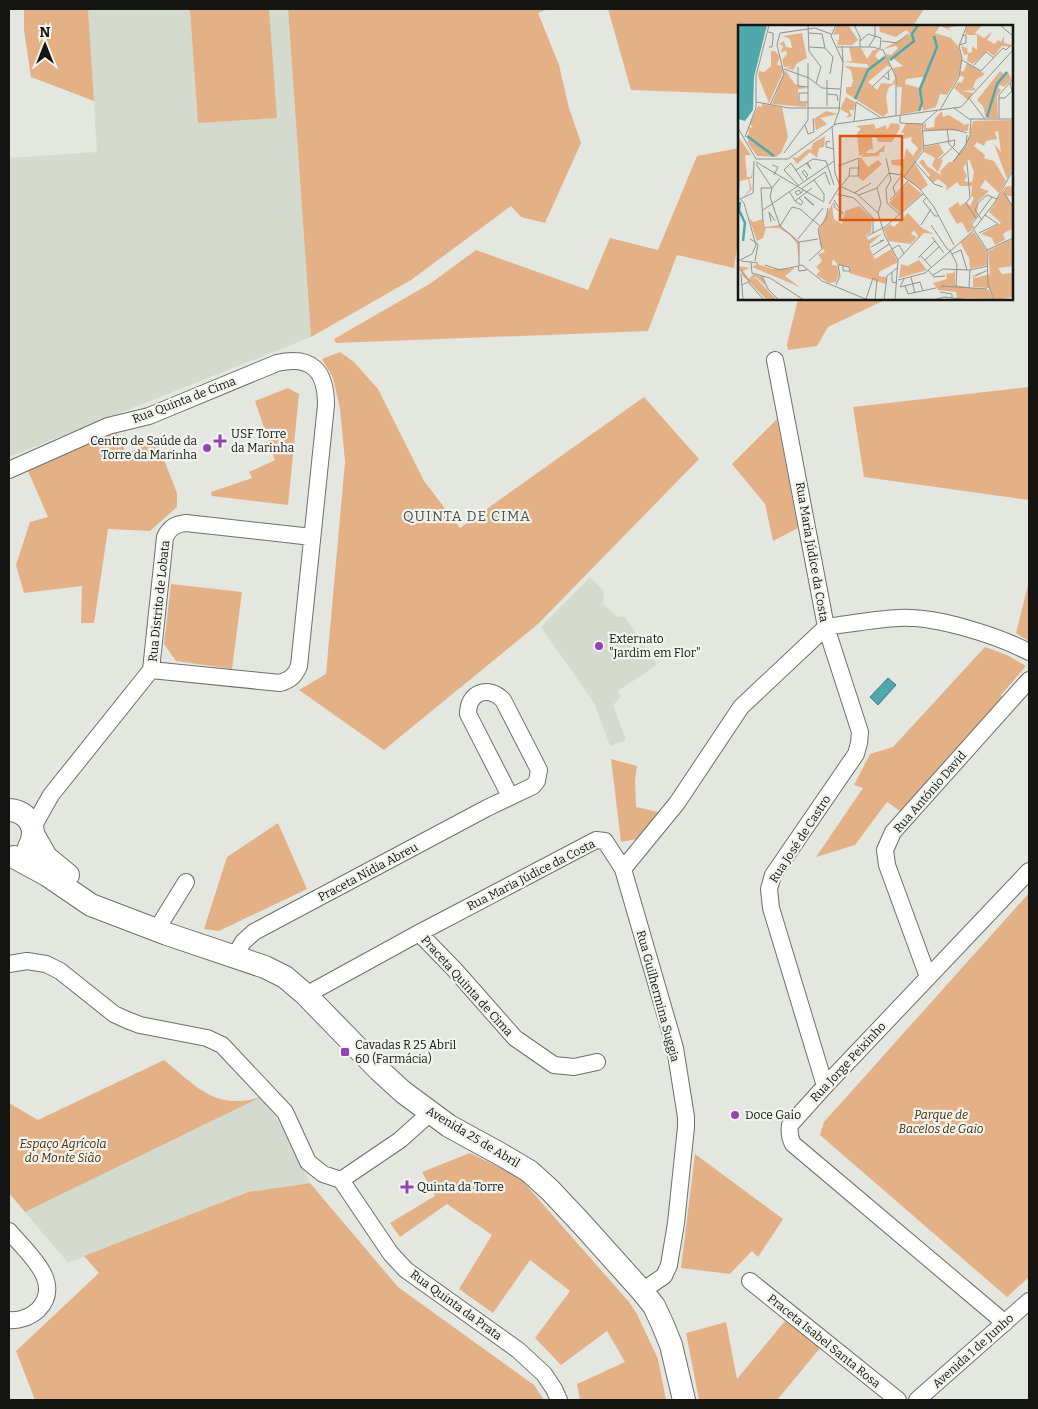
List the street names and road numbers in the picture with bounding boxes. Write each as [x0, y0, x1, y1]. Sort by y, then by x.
street label: Rua Quinta de Cima [130, 374, 238, 426]
street label: Rua Maria Júdice da Costa [793, 481, 831, 624]
street label: Rua Distrito de Lobata [146, 539, 172, 662]
street label: Rua António David [891, 749, 969, 835]
street label: Rua José de Castro [766, 792, 834, 885]
street label: Rua Maria Júdice da Costa [464, 836, 598, 914]
street label: Praceta Nídia Abreu [316, 839, 421, 904]
street label: Rua Guilhermina Suggia [634, 929, 682, 1064]
street label: Praceta Quinta de Cima [418, 933, 516, 1039]
street label: Rua Jorge Peixinho [807, 1019, 889, 1105]
street label: Avenida 25 de Abril [424, 1104, 523, 1171]
street label: Rua Quinta da Prata [407, 1267, 505, 1343]
street label: Praceta Isabel Santa Rosa [765, 1291, 884, 1391]
street label: Avenida 1 de Junho [930, 1311, 1016, 1391]

